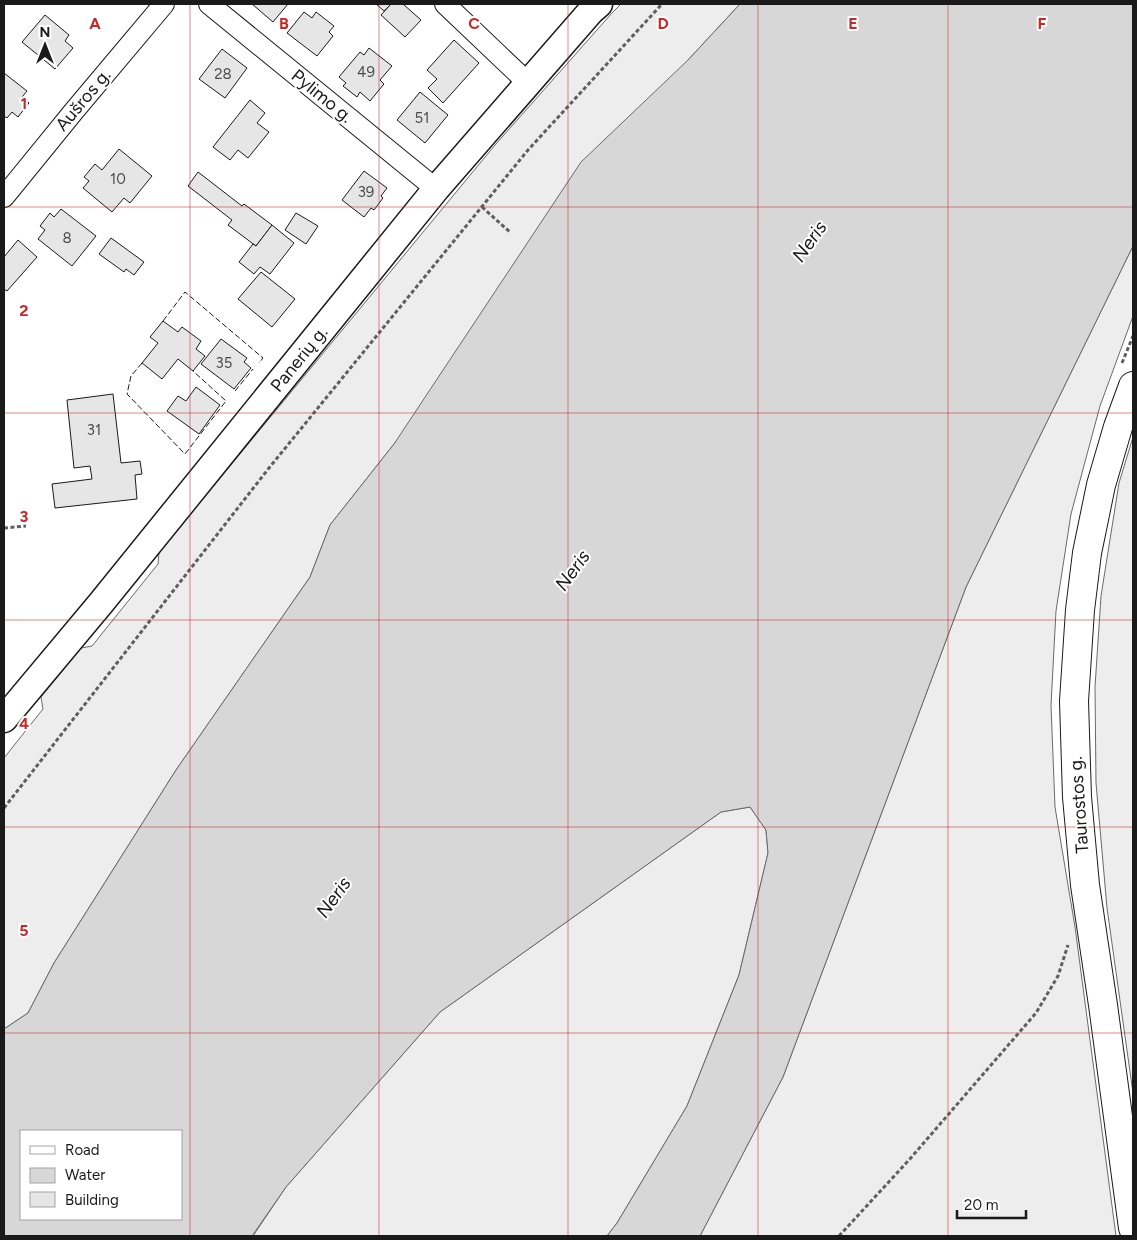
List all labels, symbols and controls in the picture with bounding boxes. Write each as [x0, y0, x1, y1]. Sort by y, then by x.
text: A [89, 14, 101, 33]
text: B [279, 14, 289, 33]
text: C [468, 14, 480, 33]
text: D [657, 14, 669, 33]
text: E [848, 14, 858, 33]
text: F [1038, 14, 1047, 33]
north arrow [20, 20, 70, 70]
text: N [40, 24, 50, 41]
house number: 49 [357, 63, 375, 81]
street label: Aušros g. [51, 64, 115, 136]
house number: 28 [214, 65, 232, 83]
street label: Pylimo g. [287, 65, 357, 127]
text: 1 [21, 94, 27, 113]
house number: 51 [415, 109, 429, 127]
house number: 10 [110, 170, 126, 188]
house number: 39 [358, 183, 374, 201]
water label: Neris [787, 216, 832, 266]
house number: 8 [62, 229, 72, 247]
text: 2 [19, 301, 29, 320]
street label: Panerių g. [266, 322, 332, 396]
house number: 35 [216, 354, 232, 372]
house number: 31 [87, 421, 101, 439]
text: 3 [20, 507, 29, 526]
water label: Neris [550, 545, 595, 595]
text: 4 [19, 714, 29, 733]
street label: Taurostos g. [1065, 756, 1093, 854]
water label: Neris [311, 872, 356, 922]
text: 5 [19, 921, 29, 940]
legend [20, 1130, 182, 1220]
text: Road [65, 1141, 100, 1159]
text: Water [65, 1166, 105, 1184]
scale bar [957, 1188, 1026, 1220]
text: Building [65, 1191, 119, 1209]
text: 20 m [964, 1196, 998, 1214]

